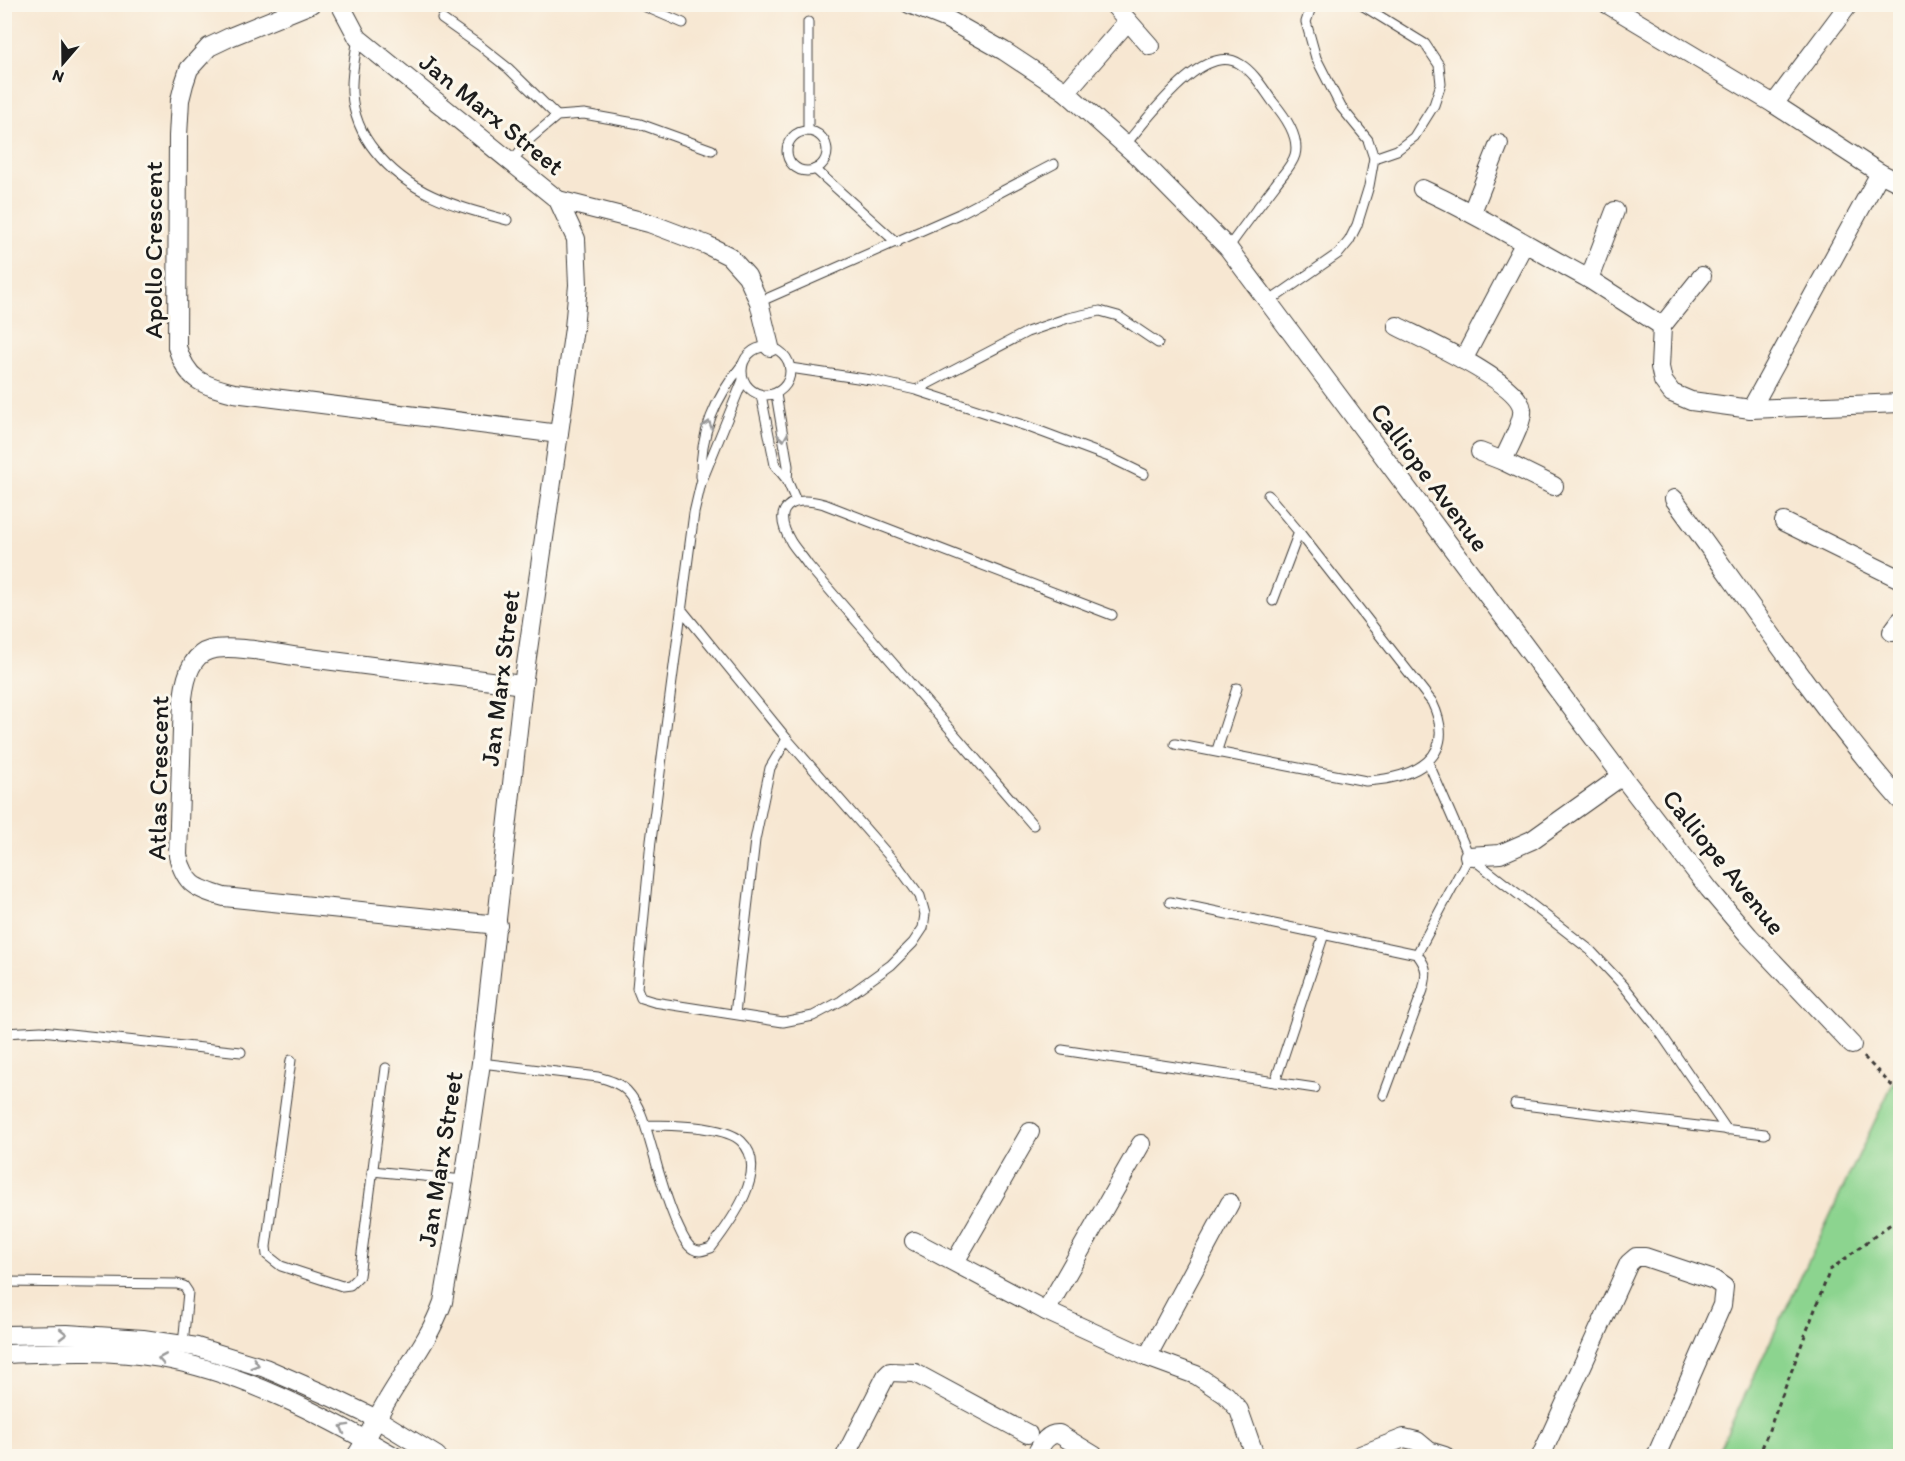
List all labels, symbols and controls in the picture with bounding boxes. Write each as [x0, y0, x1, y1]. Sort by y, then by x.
north arrow [33, 33, 93, 93]
street label: Jan Marx Street [413, 46, 571, 182]
text: N [50, 66, 66, 87]
street label: Apollo Crescent [137, 161, 169, 339]
street label: Calliope Avenue [1364, 396, 1496, 558]
one-way arrow [701, 420, 714, 431]
one-way arrow [776, 432, 789, 442]
street label: Jan Marx Street [473, 588, 527, 768]
street label: Atlas Crescent [141, 695, 175, 861]
street label: Calliope Avenue [1655, 783, 1793, 941]
street label: Jan Marx Street [410, 1069, 470, 1249]
one-way arrow [58, 1328, 67, 1340]
one-way arrow [157, 1353, 167, 1366]
one-way arrow [249, 1357, 260, 1370]
one-way arrow [339, 1424, 350, 1435]

